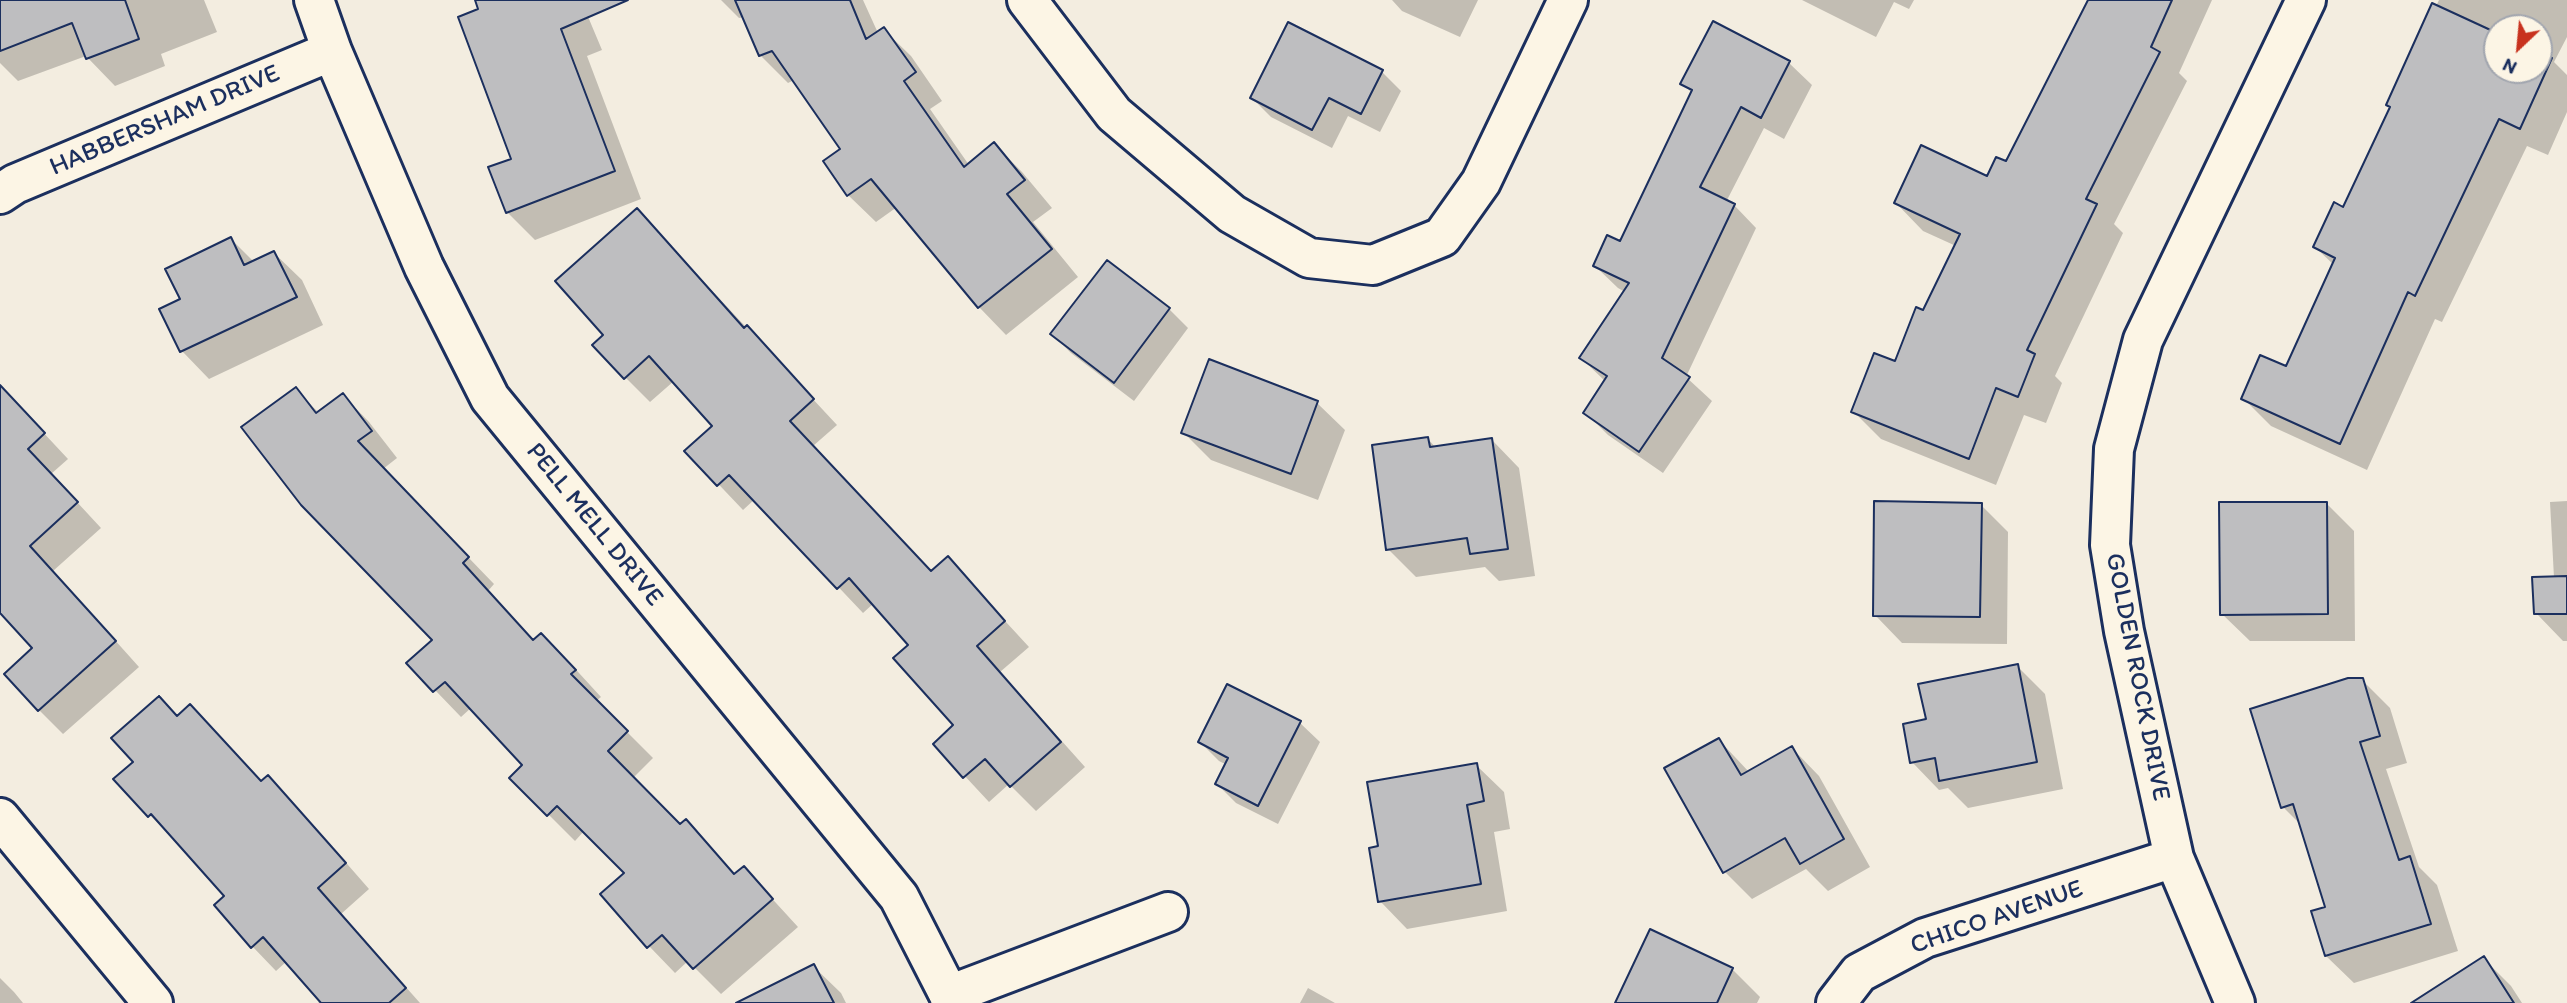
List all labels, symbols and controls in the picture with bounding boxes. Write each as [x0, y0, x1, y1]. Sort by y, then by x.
north arrow [2483, 14, 2553, 84]
text: N [2499, 53, 2520, 80]
street label: HABBERSHAM DRIVE [45, 58, 285, 184]
street label: PELL MELL DRIVE [519, 437, 669, 613]
street label: GOLDEN ROCK DRIVE [2098, 550, 2176, 804]
street label: CHICO AVENUE [1907, 874, 2087, 962]

